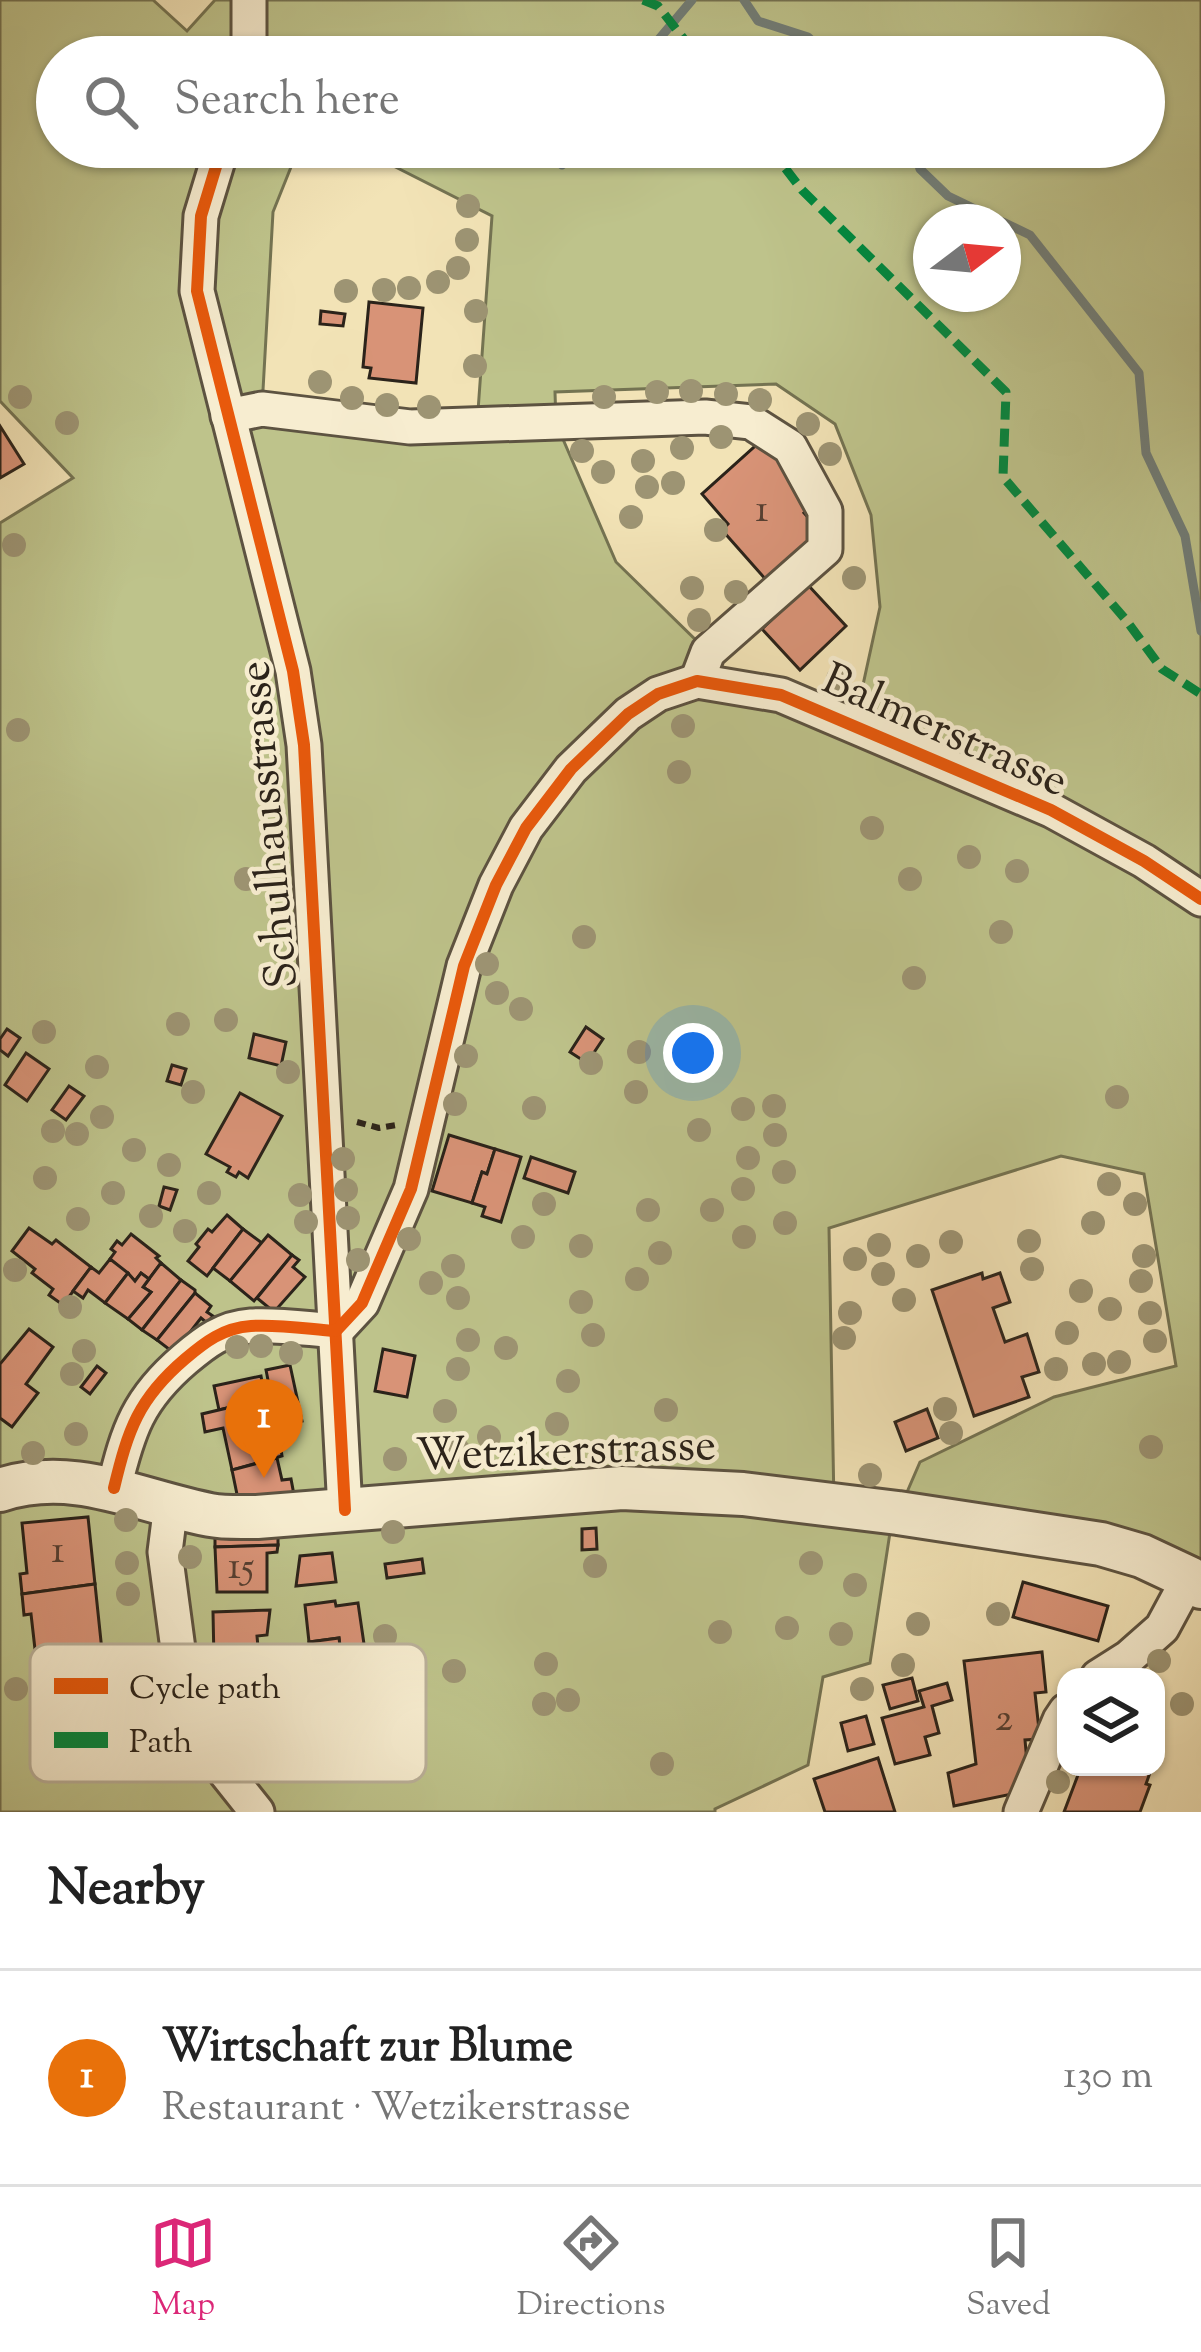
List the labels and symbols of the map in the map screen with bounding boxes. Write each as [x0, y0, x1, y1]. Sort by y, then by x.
north arrow [913, 204, 1021, 312]
house number: 1 [755, 484, 769, 540]
street label: Balmerstrasse [810, 650, 1077, 816]
street label: Schulhausstrasse [225, 658, 318, 991]
your location [663, 1023, 723, 1083]
pin: 1 [225, 1379, 303, 1478]
street label: Wetzikerstrasse [415, 1416, 717, 1491]
house number: 1 [51, 1525, 65, 1581]
house number: 15 [228, 1541, 254, 1597]
legend [30, 1644, 426, 1782]
text: Cycle path [129, 1666, 281, 1714]
house number: 2 [995, 1693, 1013, 1749]
text: Path [129, 1720, 193, 1768]

